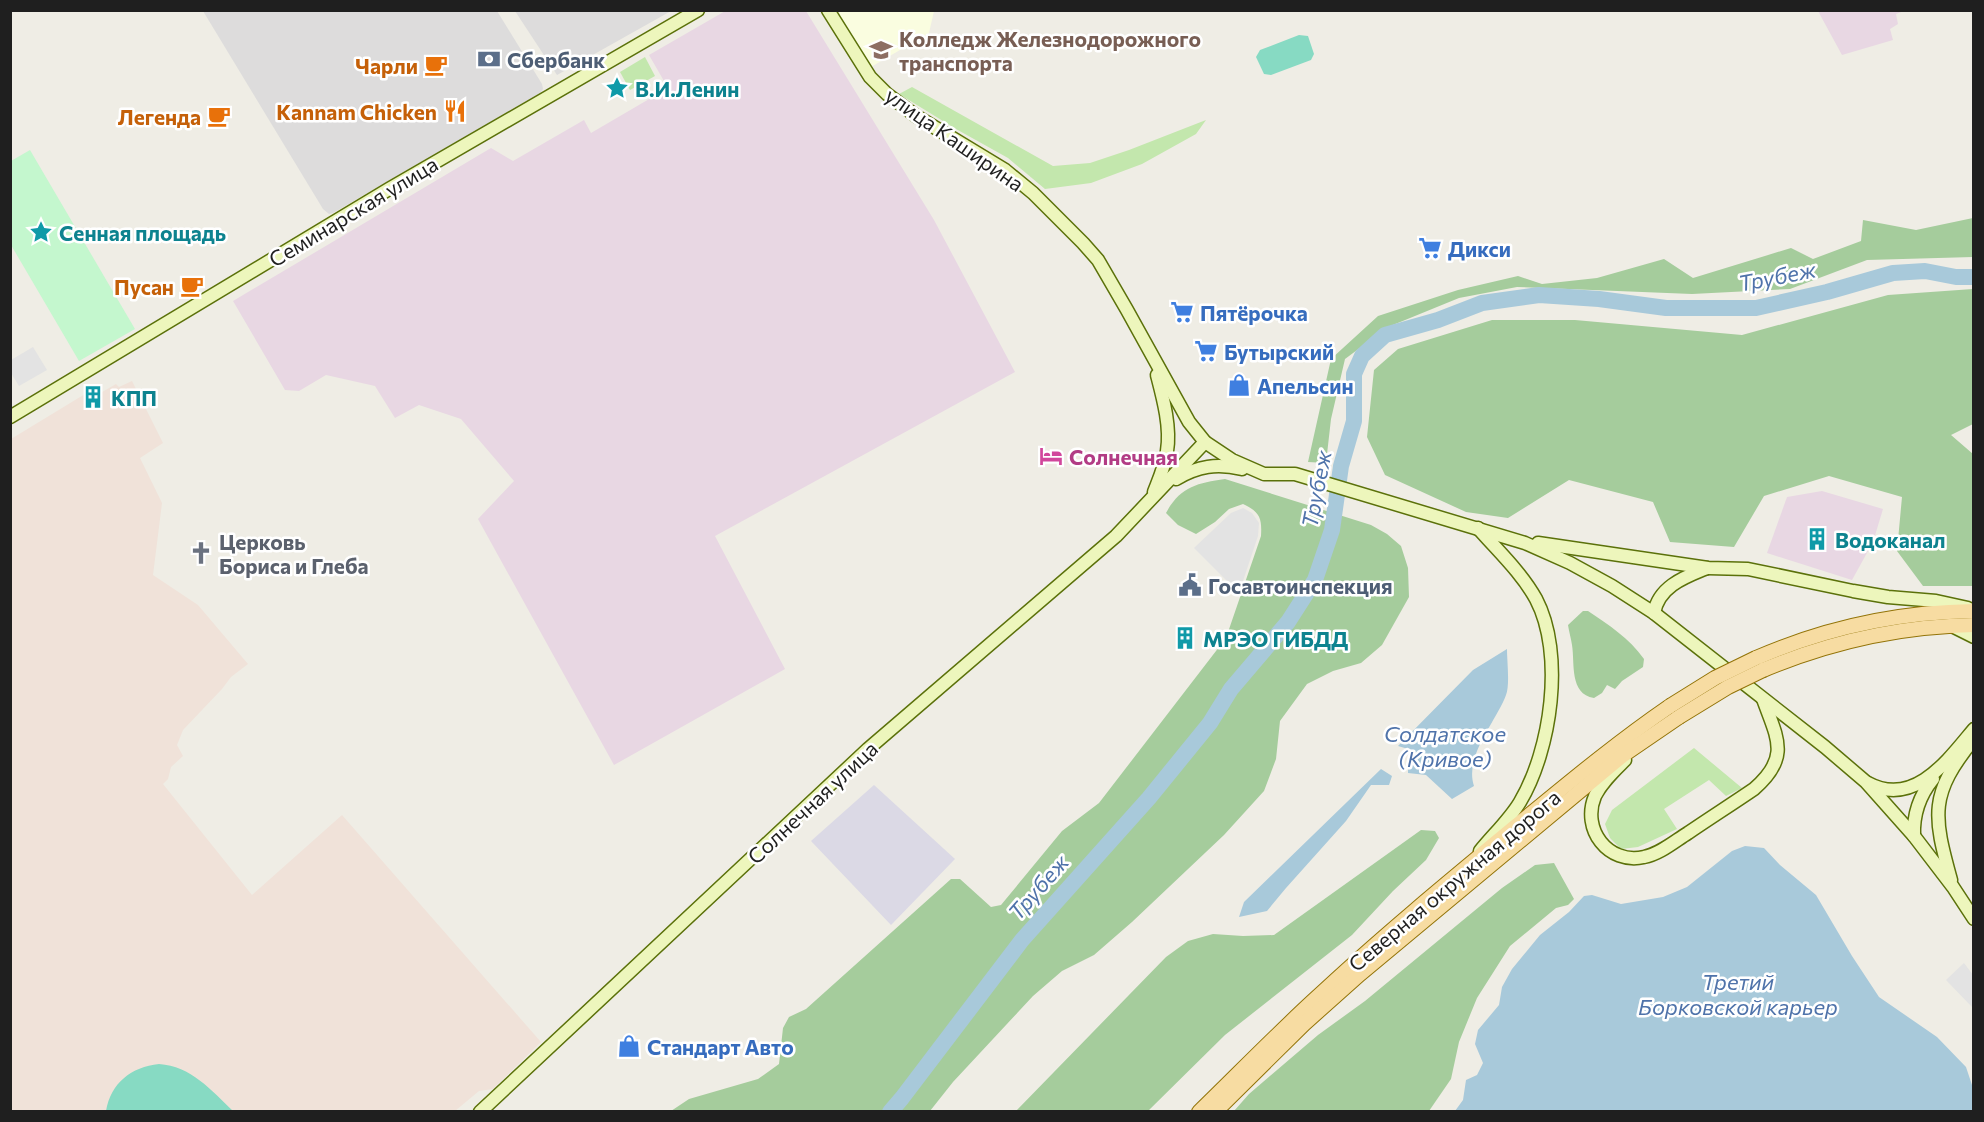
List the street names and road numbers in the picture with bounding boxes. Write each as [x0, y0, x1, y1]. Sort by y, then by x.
street label: улица Каширина [881, 82, 1029, 196]
street label: Семинарская улица [264, 151, 442, 271]
street label: Солнечная улица [742, 735, 882, 869]
street label: Северная окружная дорога [1343, 784, 1565, 976]

